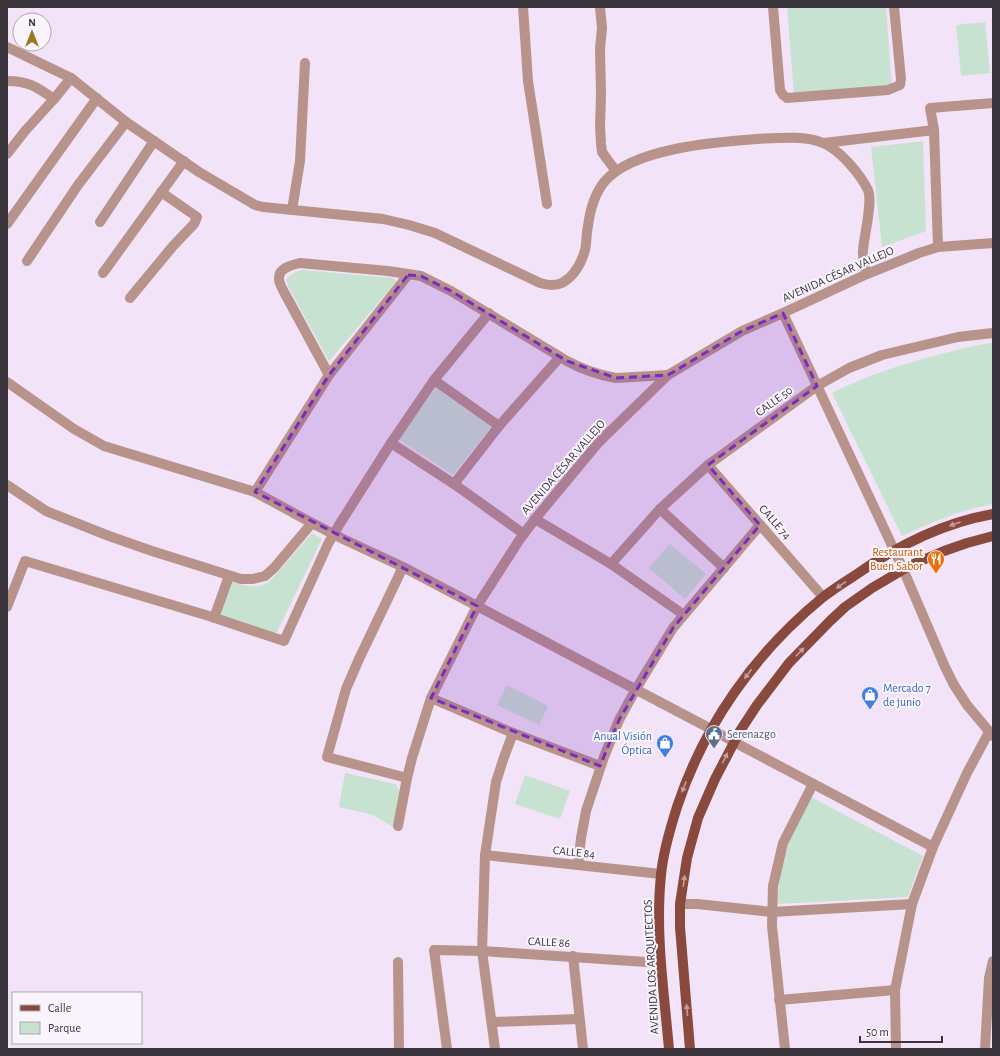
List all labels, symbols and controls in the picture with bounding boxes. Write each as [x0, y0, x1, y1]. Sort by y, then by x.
north arrow [12, 12, 52, 52]
text: N [28, 17, 36, 28]
street label: AVENIDA CÉSAR VALLEJO [780, 243, 896, 304]
street label: CALLE 50 [753, 384, 795, 418]
street label: AVENIDA CÉSAR VALLEJO [518, 417, 607, 517]
street label: CALLE 74 [757, 502, 793, 542]
one-way arrow [949, 522, 961, 528]
place label: Restaurant Buen Sabor [870, 546, 923, 572]
restaurant icon: Restaurant Buen Sabor [926, 549, 946, 574]
one-way arrow [836, 581, 846, 589]
one-way arrow [795, 647, 804, 657]
one-way arrow [743, 669, 752, 680]
place label: Mercado 7 de junio [883, 682, 931, 709]
shop icon: Mercado 7 de junio [860, 685, 880, 710]
public building icon: Serenazgo [704, 724, 724, 749]
place label: Serenazgo [727, 728, 776, 740]
place label: Anual Visión Óptica [593, 730, 652, 756]
shop icon: Anual Visión Óptica [655, 733, 675, 758]
one-way arrow [722, 753, 729, 764]
one-way arrow [681, 782, 687, 794]
street label: CALLE 84 [552, 844, 596, 860]
one-way arrow [681, 875, 687, 887]
street label: AVENIDA LOS ARQUITECTOS [641, 899, 662, 1035]
street label: CALLE 86 [528, 935, 571, 949]
legend [12, 992, 142, 1044]
text: Calle [48, 1002, 71, 1014]
one-way arrow [684, 1004, 691, 1016]
scale bar [860, 1018, 942, 1044]
text: Parque [48, 1022, 81, 1034]
text: 50 m [866, 1026, 889, 1038]

